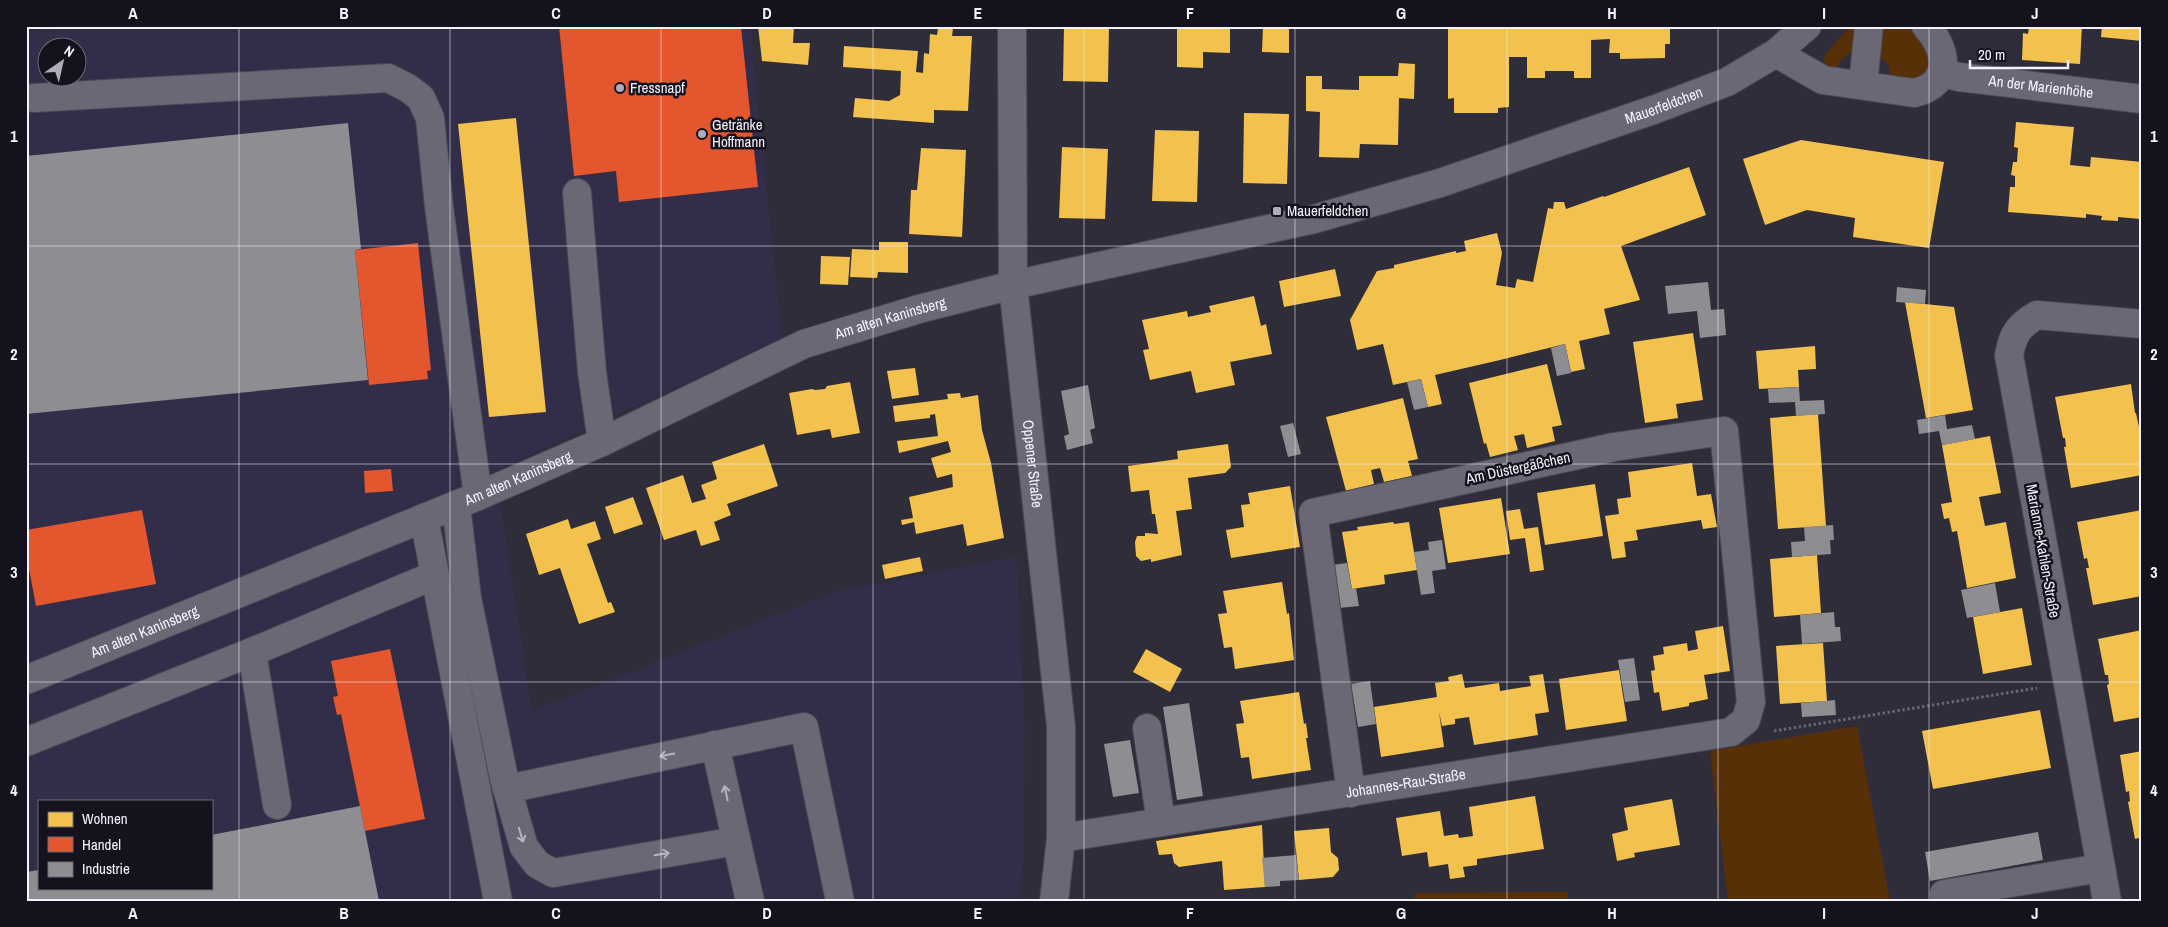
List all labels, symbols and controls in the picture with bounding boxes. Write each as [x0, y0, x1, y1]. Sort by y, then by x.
text: A [128, 2, 138, 24]
text: B [339, 2, 349, 24]
text: C [551, 2, 561, 24]
text: D [762, 2, 772, 24]
text: E [974, 2, 983, 24]
text: F [1186, 2, 1194, 24]
text: G [1396, 2, 1406, 24]
text: H [1607, 2, 1617, 24]
text: I [1822, 2, 1826, 24]
text: J [2031, 2, 2039, 24]
north arrow [38, 38, 88, 88]
scale bar [1970, 38, 2068, 70]
text: N [61, 41, 78, 61]
text: 20 m [1978, 44, 2005, 65]
street label: An der Marienhöhe [1986, 70, 2095, 103]
place label: Fressnapf [630, 77, 685, 98]
street label: Mauerfeldchen [1622, 81, 1706, 129]
marker: Fressnapf [614, 82, 626, 94]
place label: Getränke Hoffmann [712, 114, 765, 152]
text: 1 [10, 125, 18, 147]
text: 1 [2150, 125, 2158, 147]
marker: Getränke Hoffmann [696, 128, 708, 140]
place label: Mauerfeldchen [1287, 200, 1368, 221]
marker: Mauerfeldchen [1271, 205, 1283, 217]
street label: Am alten Kaninsberg [831, 292, 948, 344]
text: 2 [10, 343, 18, 365]
text: 2 [2150, 343, 2158, 365]
street label: Oppener Straße [1018, 419, 1048, 509]
street label: Am alten Kaninsberg [460, 445, 575, 511]
street label: Am Düstergäßchen [1463, 446, 1572, 489]
street label: Marianne-Kahlen-Straße [2021, 482, 2066, 620]
text: 3 [10, 561, 18, 583]
text: 3 [2150, 561, 2158, 583]
street label: Am alten Kaninsberg [86, 600, 202, 663]
one-way arrow [660, 751, 676, 760]
street label: Johannes-Rau-Straße [1344, 763, 1467, 803]
text: 4 [10, 779, 18, 801]
text: 4 [2150, 779, 2158, 801]
one-way arrow [720, 786, 730, 802]
legend [38, 800, 212, 890]
text: Wohnen [82, 808, 128, 829]
one-way arrow [516, 827, 526, 843]
text: Handel [82, 834, 121, 855]
one-way arrow [654, 848, 670, 858]
text: Industrie [82, 858, 130, 879]
text: A [128, 902, 138, 924]
text: B [339, 902, 349, 924]
text: C [551, 902, 561, 924]
text: D [762, 902, 772, 924]
text: E [974, 902, 983, 924]
text: F [1186, 902, 1194, 924]
text: G [1396, 902, 1406, 924]
text: H [1607, 902, 1617, 924]
text: I [1822, 902, 1826, 924]
text: J [2031, 902, 2039, 924]

